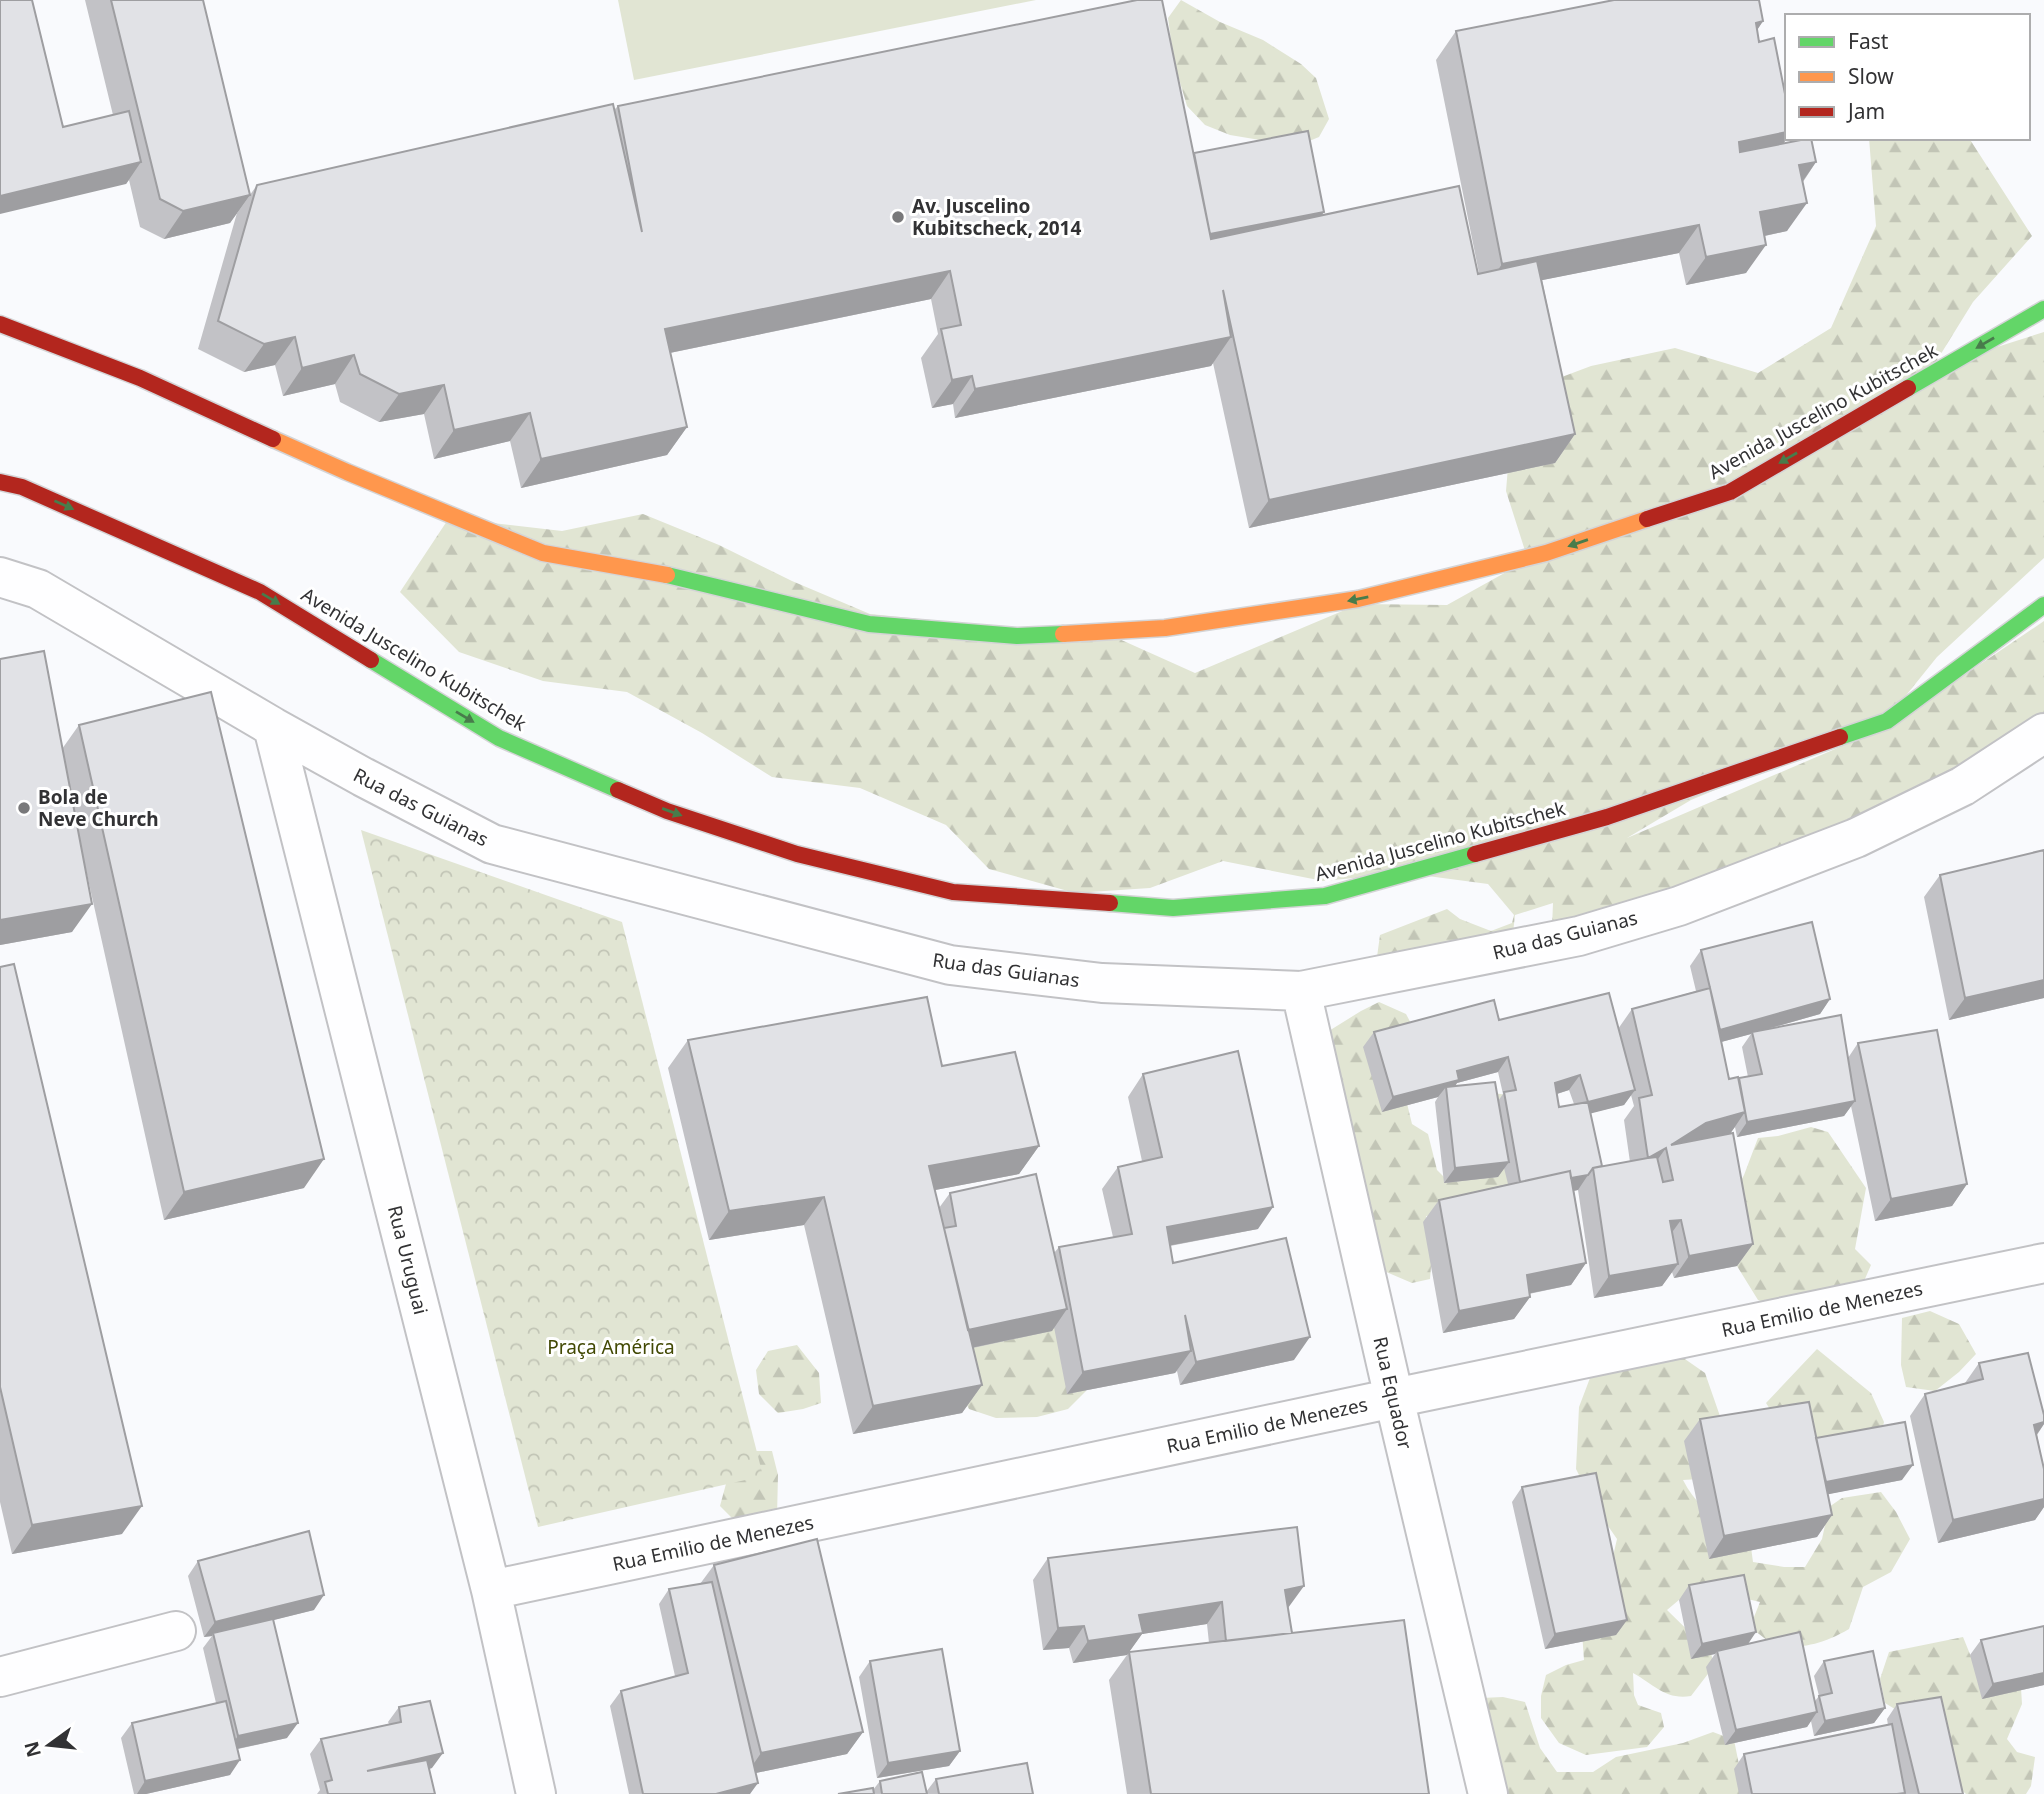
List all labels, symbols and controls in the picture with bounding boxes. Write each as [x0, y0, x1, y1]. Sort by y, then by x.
legend [1785, 14, 2030, 140]
text: Fast [1848, 27, 1889, 55]
text: Slow [1848, 62, 1894, 90]
text: Jam [1846, 97, 1885, 125]
place label: Av. Juscelino Kubitscheck, 2014 [912, 193, 1081, 241]
marker: Av. Juscelino Kubitscheck, 2014 [890, 209, 906, 225]
street label: Avenida Juscelino Kubitschek [1704, 337, 1942, 485]
one-way arrow [1976, 337, 1995, 350]
one-way arrow [1779, 452, 1798, 464]
one-way arrow [54, 499, 74, 511]
one-way arrow [1568, 538, 1589, 548]
street label: Avenida Juscelino Kubitschek [297, 581, 531, 737]
one-way arrow [262, 592, 281, 605]
one-way arrow [1347, 593, 1369, 604]
one-way arrow [456, 711, 475, 724]
street label: Rua das Guianas [349, 762, 493, 852]
place label: Bola de Neve Church [38, 784, 159, 832]
street label: Avenida Juscelino Kubitschek [1312, 795, 1568, 887]
marker: Bola de Neve Church [16, 800, 32, 816]
one-way arrow [661, 807, 682, 818]
street label: Rua das Guianas [1490, 904, 1640, 966]
street label: Rua das Guianas [931, 947, 1081, 993]
street label: Rua Uruguai [382, 1203, 434, 1317]
street label: Rua Emilio de Menezes [1719, 1275, 1925, 1343]
park label: Praça América [547, 1334, 675, 1360]
street label: Rua Equador [1367, 1334, 1419, 1452]
street label: Rua Emilio de Menezes [1164, 1391, 1370, 1459]
street label: Rua Emilio de Menezes [610, 1509, 816, 1577]
north arrow [14, 1710, 84, 1780]
text: N [18, 1739, 47, 1760]

